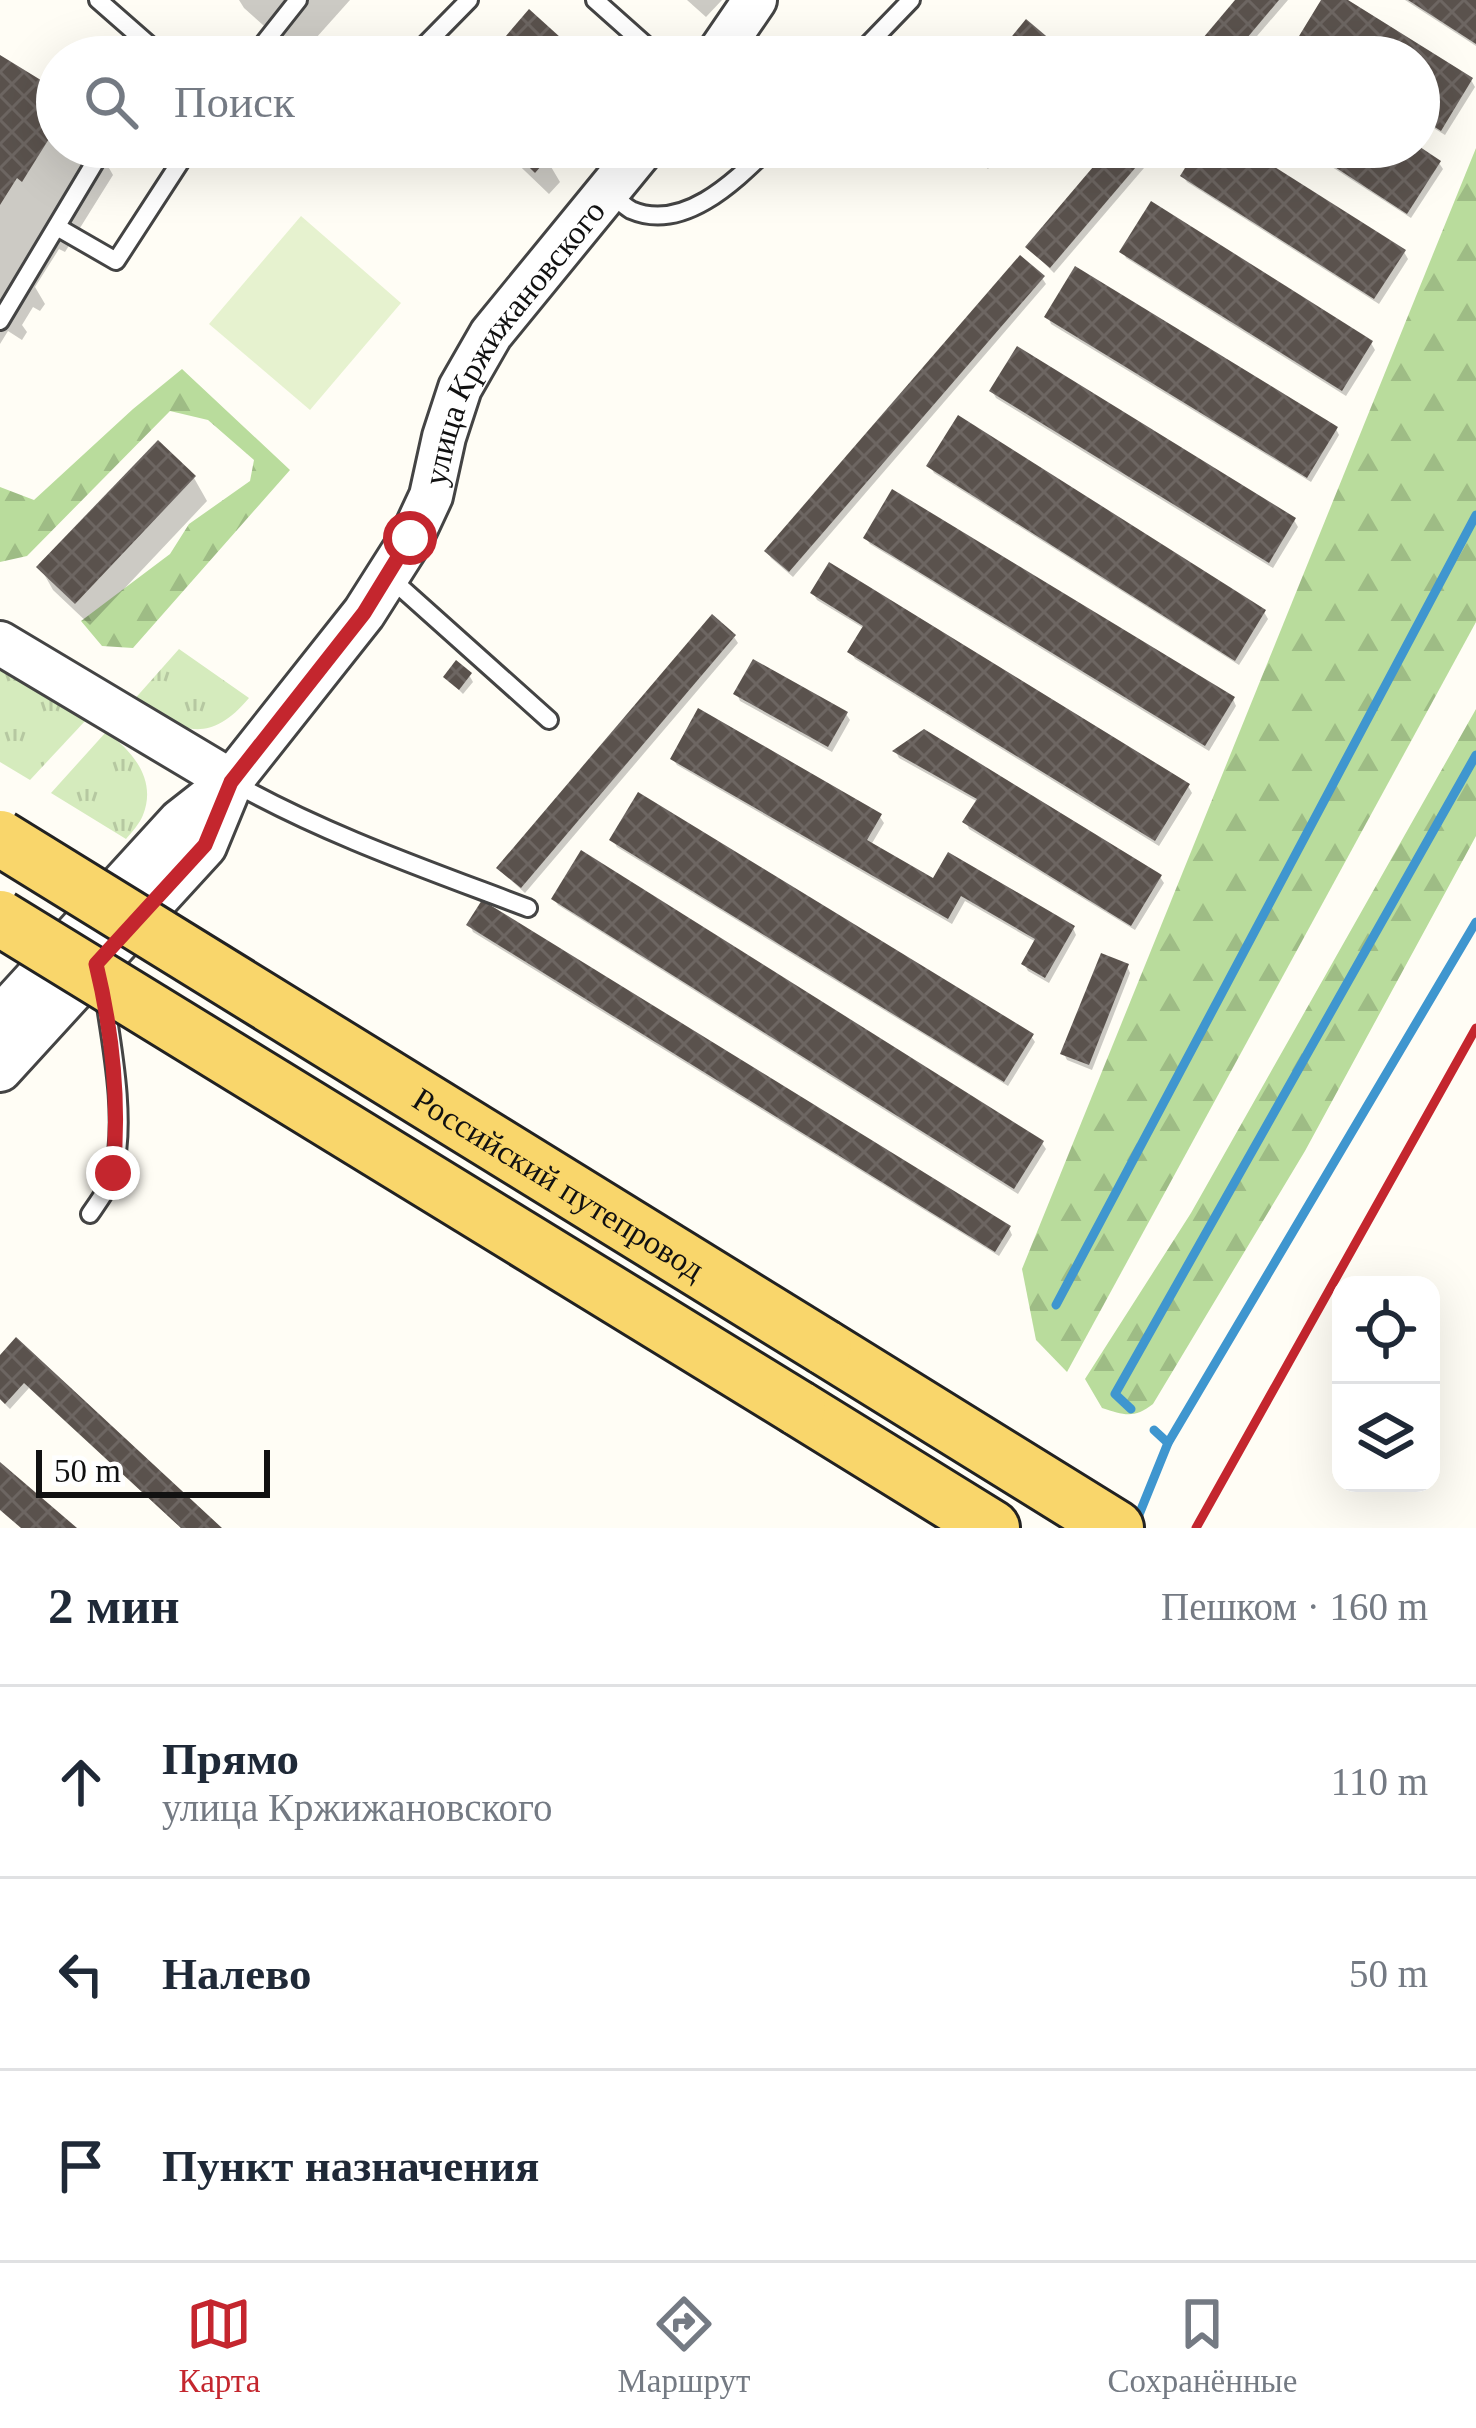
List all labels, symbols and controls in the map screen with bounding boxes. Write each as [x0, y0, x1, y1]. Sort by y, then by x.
search box [36, 36, 1440, 168]
icon: search [78, 69, 144, 135]
text: Поиск [174, 77, 295, 127]
street label: улица Кржижановского [417, 193, 612, 489]
route start [383, 511, 437, 565]
street label: Российский путепровод [406, 1081, 711, 1288]
route end [86, 1146, 140, 1200]
map controls [1332, 1276, 1440, 1492]
button: locate [1332, 1276, 1440, 1384]
button: layers [1332, 1384, 1440, 1492]
scale bar [36, 1444, 270, 1497]
text: 50 m [54, 1453, 121, 1489]
text: 2 мин [48, 1578, 180, 1634]
text: Пешком · 160 m [1161, 1585, 1428, 1628]
text: Прямо [162, 1734, 299, 1784]
icon: ahead [48, 1749, 114, 1815]
text: 110 m [1331, 1760, 1428, 1803]
text: улица Кржижановского [162, 1786, 553, 1829]
icon: left [48, 1941, 114, 2007]
text: Налево [162, 1949, 312, 1999]
text: 50 m [1349, 1952, 1428, 1995]
icon: arrive [48, 2133, 114, 2199]
text: Пункт назначения [162, 2141, 539, 2191]
tab: Карта [179, 2291, 260, 2400]
tab: Маршрут [618, 2291, 750, 2400]
tab: Сохранённые [1108, 2291, 1297, 2400]

